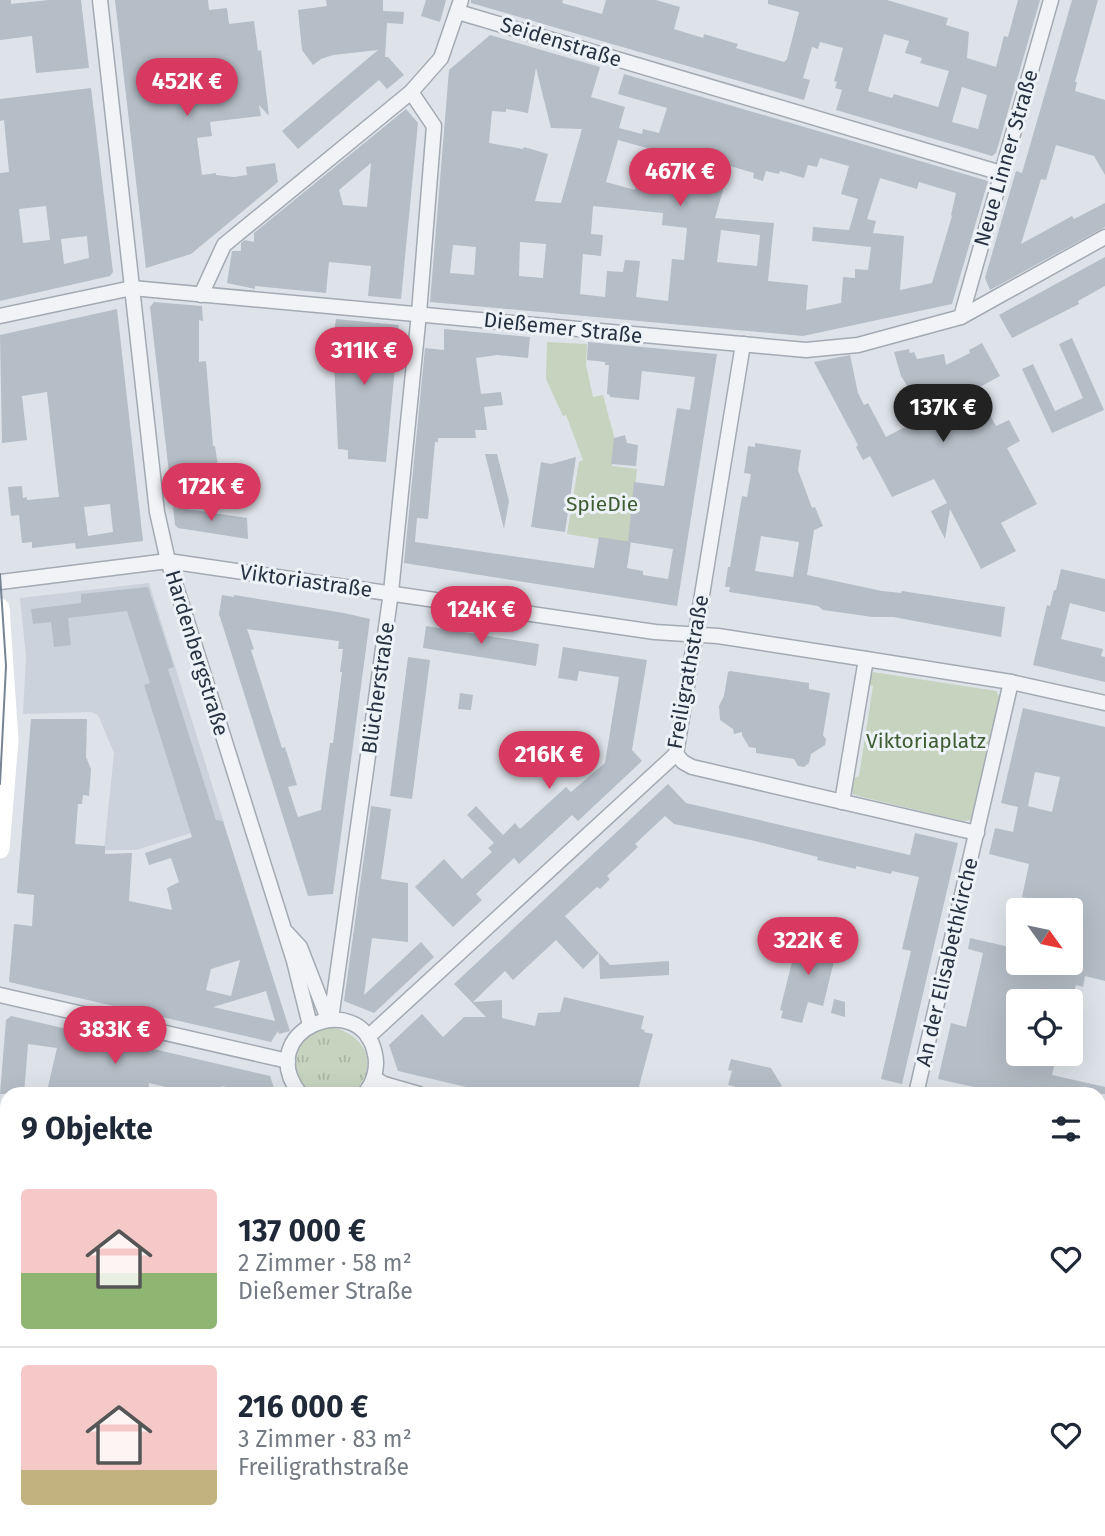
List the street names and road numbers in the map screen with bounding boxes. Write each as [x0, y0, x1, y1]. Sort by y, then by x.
street label: Seidenstraße [497, 11, 625, 73]
street label: Neue Linner Straße [968, 67, 1044, 249]
street label: Dießemer Straße [482, 307, 644, 349]
street label: Viktoriastraße [238, 559, 374, 603]
street label: Hardenbergstraße [159, 567, 235, 739]
street label: Freiligrathstraße [662, 593, 714, 751]
street label: Blücherstraße [356, 620, 400, 756]
street label: An der Elisabethkirche [910, 855, 984, 1069]

